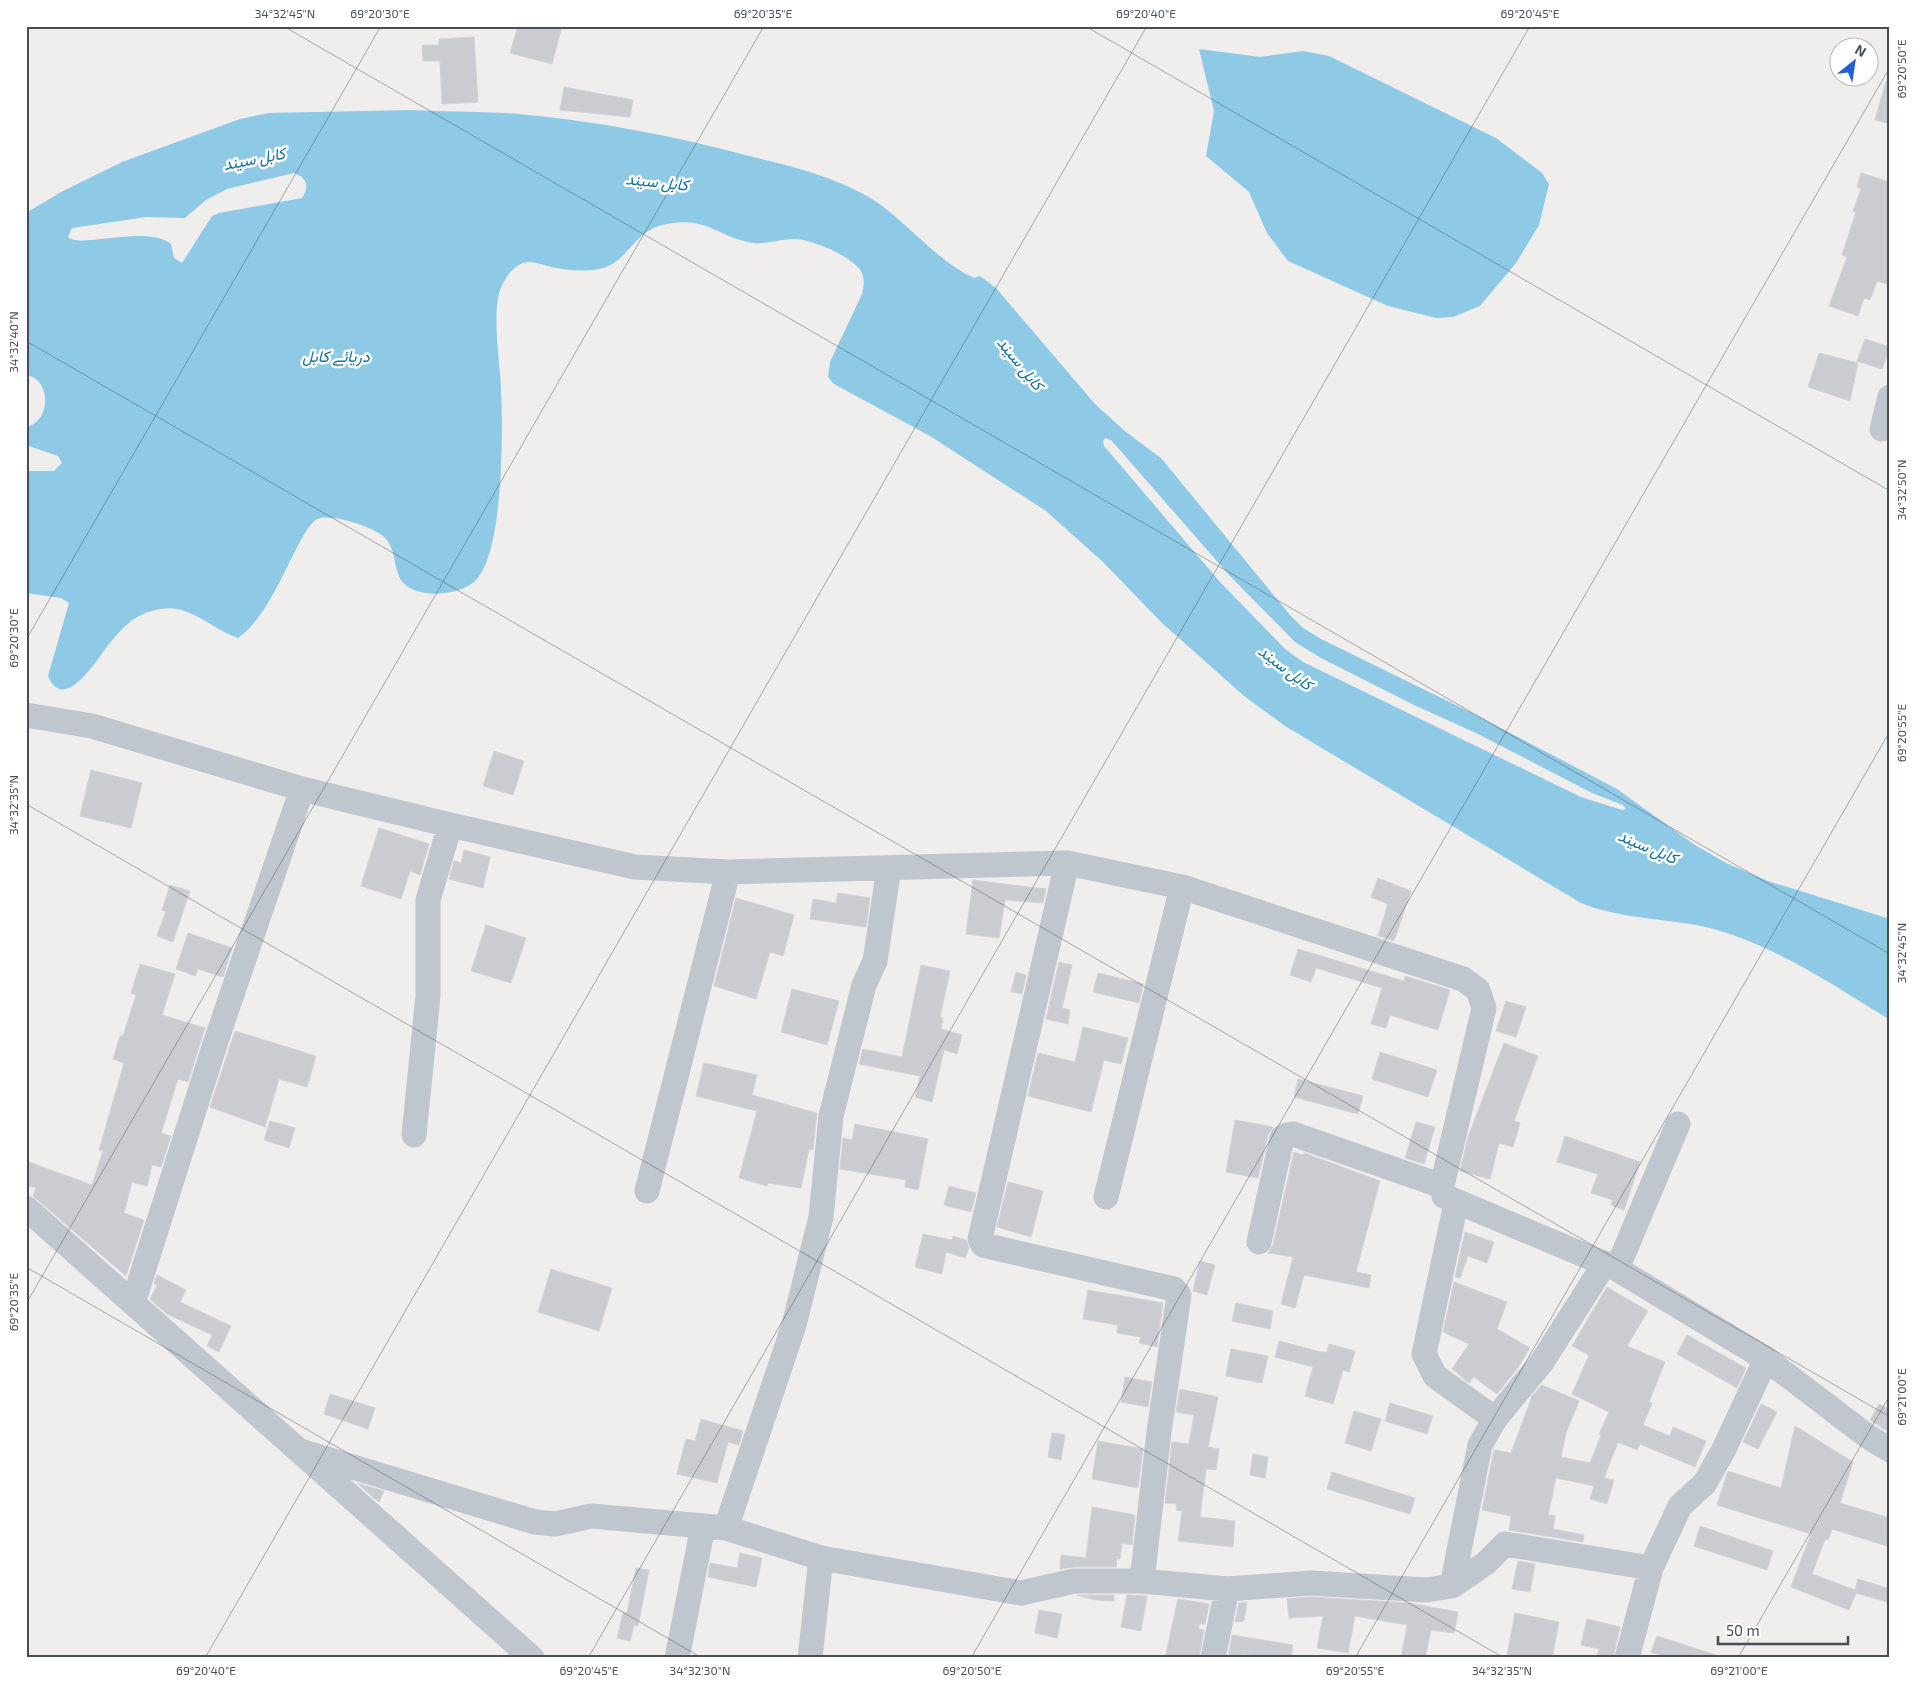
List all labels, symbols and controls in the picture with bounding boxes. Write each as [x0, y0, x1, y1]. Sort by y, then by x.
text: 34°32'45"N [255, 6, 315, 20]
text: 69°20'30"E [350, 6, 410, 20]
text: 69°20'35"E [734, 6, 793, 20]
text: 69°20'40"E [1116, 6, 1176, 20]
text: 69°20'45"E [1500, 6, 1560, 20]
north arrow [1828, 38, 1878, 88]
text: 69°20'50"E [1894, 39, 1908, 99]
text: N [1852, 40, 1869, 60]
water label: کابل سيند [221, 142, 290, 174]
water label: کابل سيند [625, 168, 692, 195]
text: 34°32'40"N [6, 311, 20, 373]
water label: کابل سيند [993, 333, 1050, 396]
water label: دریائے کابل [302, 346, 370, 367]
text: 34°32'50"N [1894, 460, 1908, 520]
text: 69°20'30"E [6, 608, 20, 668]
water label: کابل سيند [1255, 641, 1319, 696]
text: 69°20'55"E [1894, 704, 1908, 762]
text: 34°32'35"N [6, 775, 20, 835]
water label: کابل سيند [1615, 825, 1683, 869]
text: 34°32'45"N [1894, 923, 1908, 983]
text: 69°20'35"E [6, 1272, 20, 1331]
text: 69°21'00"E [1894, 1368, 1908, 1426]
scale bar [1718, 1614, 1848, 1646]
text: 50 m [1726, 1621, 1760, 1639]
text: 69°20'40"E [176, 1663, 236, 1677]
text: 69°20'45"E [559, 1663, 619, 1677]
text: 34°32'30"N [670, 1663, 730, 1677]
text: 69°20'50"E [942, 1663, 1002, 1677]
text: 69°20'55"E [1326, 1663, 1384, 1677]
text: 34°32'35"N [1472, 1663, 1532, 1677]
text: 69°21'00"E [1710, 1663, 1768, 1677]

